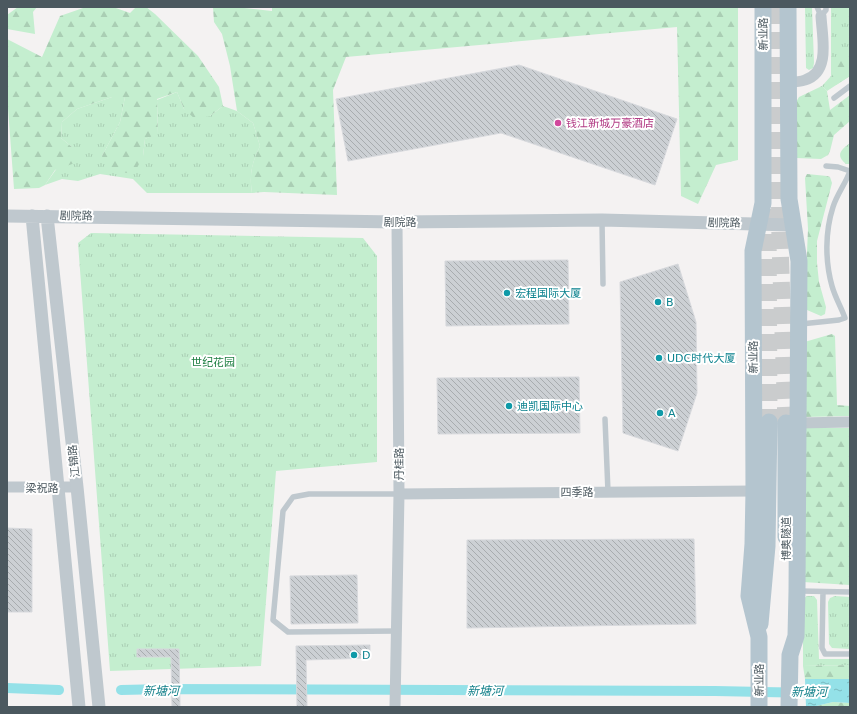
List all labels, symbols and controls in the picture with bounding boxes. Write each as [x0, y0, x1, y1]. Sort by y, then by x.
street label: 新业路 [757, 18, 770, 51]
place label: 钱江新城万豪酒店 [566, 117, 654, 130]
marker: 钱江新城万豪酒店 [553, 118, 563, 128]
street label: 剧院路 [59, 209, 93, 223]
street label: 剧院路 [384, 216, 417, 229]
street label: 剧院路 [707, 216, 741, 230]
place label: 宏程国际大厦 [515, 287, 581, 300]
marker: 宏程国际大厦 [502, 288, 512, 298]
place label: B [666, 296, 674, 309]
marker: B [653, 297, 663, 307]
street label: 新业路 [747, 341, 760, 374]
place label: UDC时代大厦 [667, 352, 735, 365]
marker: UDC时代大厦 [654, 353, 664, 363]
park label: 世纪花园 [191, 356, 235, 369]
place label: 迪凯国际中心 [517, 400, 583, 413]
marker: 迪凯国际中心 [504, 401, 514, 411]
place label: A [668, 407, 676, 420]
marker: A [655, 408, 665, 418]
street label: 江锦路 [66, 444, 82, 478]
street label: 丹桂路 [393, 448, 406, 481]
street label: 梁祝路 [26, 482, 59, 495]
street label: 四季路 [561, 486, 594, 499]
street label: 博奥隧道 [780, 517, 793, 561]
place label: D [362, 649, 370, 662]
marker: D [349, 650, 359, 660]
street label: 新业路 [753, 664, 766, 697]
water label: 新塘河 [143, 684, 181, 698]
water label: 新塘河 [467, 684, 505, 698]
water label: 新塘河 [791, 685, 829, 699]

